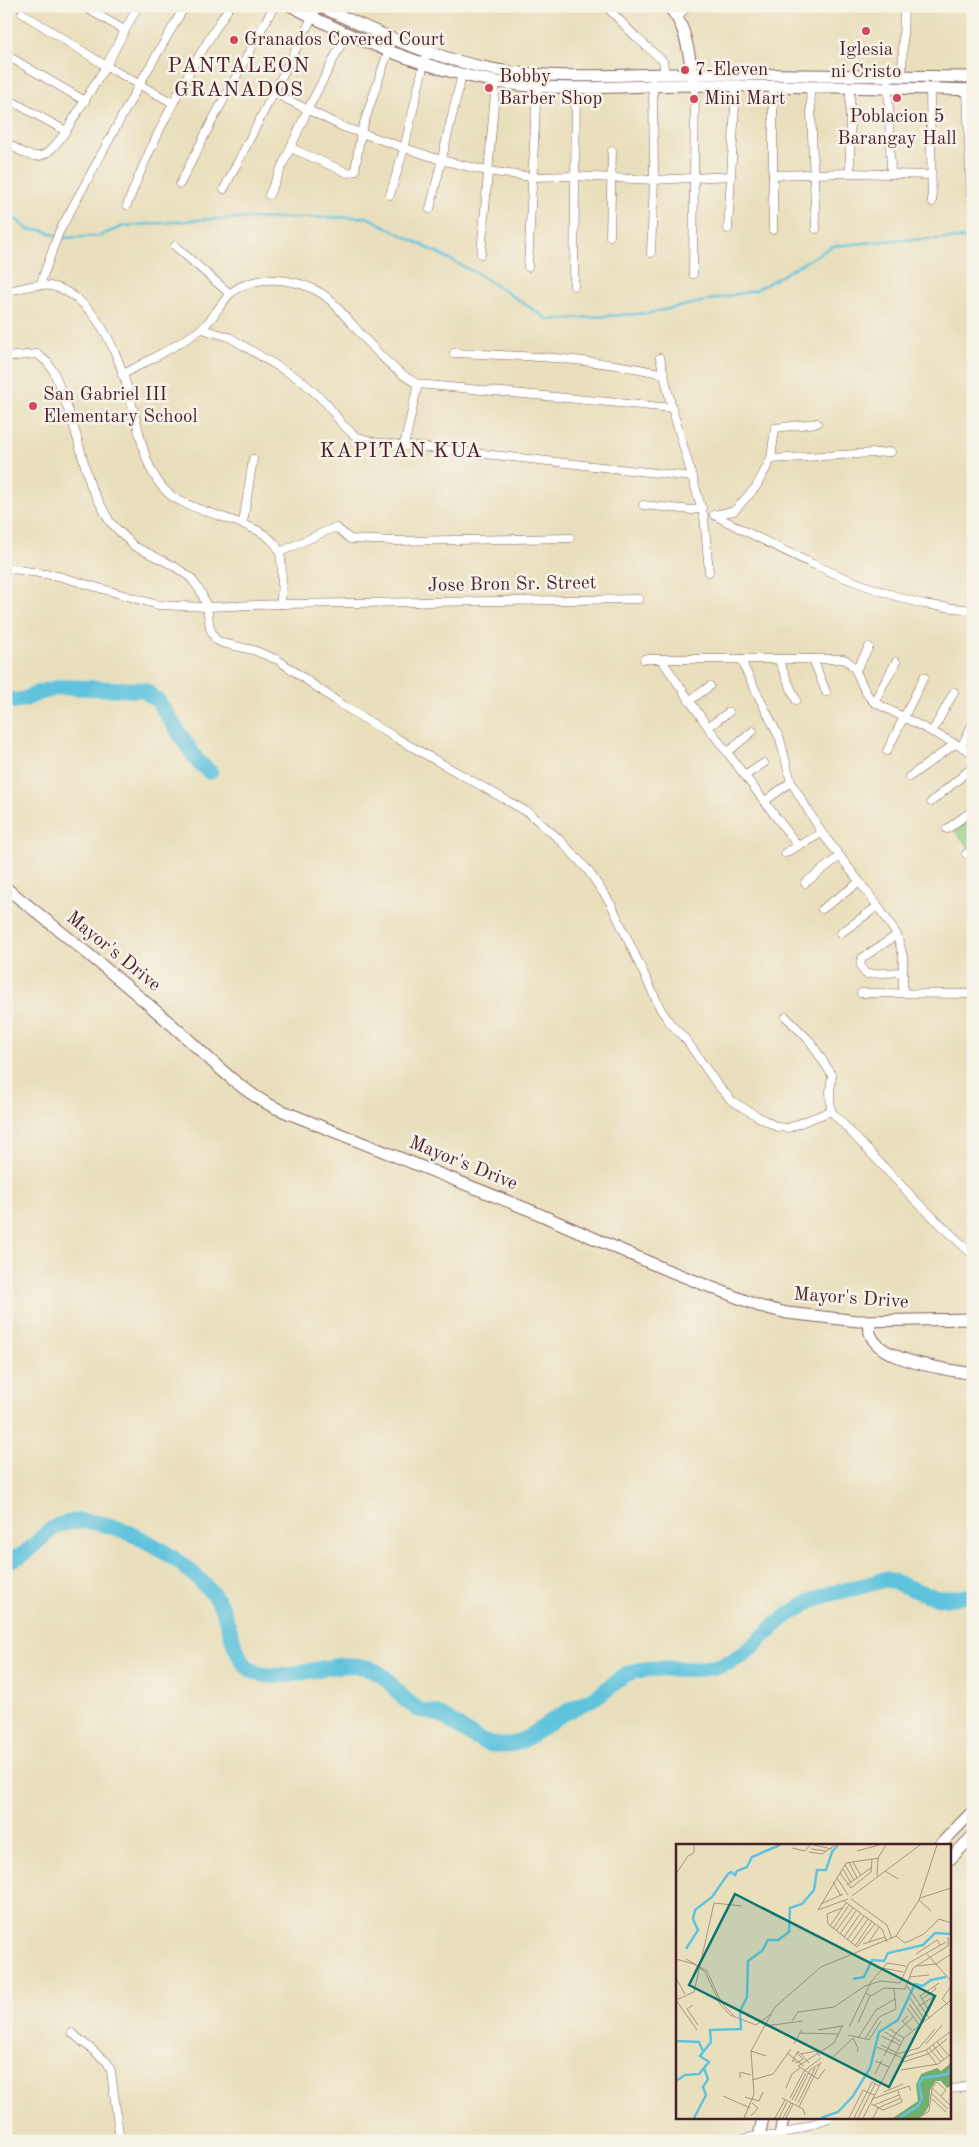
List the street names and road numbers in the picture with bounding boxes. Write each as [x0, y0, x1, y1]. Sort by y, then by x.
street label: Jose Bron Sr. Street [428, 574, 596, 596]
street label: Mayor's Drive [62, 908, 164, 996]
street label: Mayor's Drive [406, 1134, 520, 1194]
street label: Mayor's Drive [793, 1286, 909, 1312]

